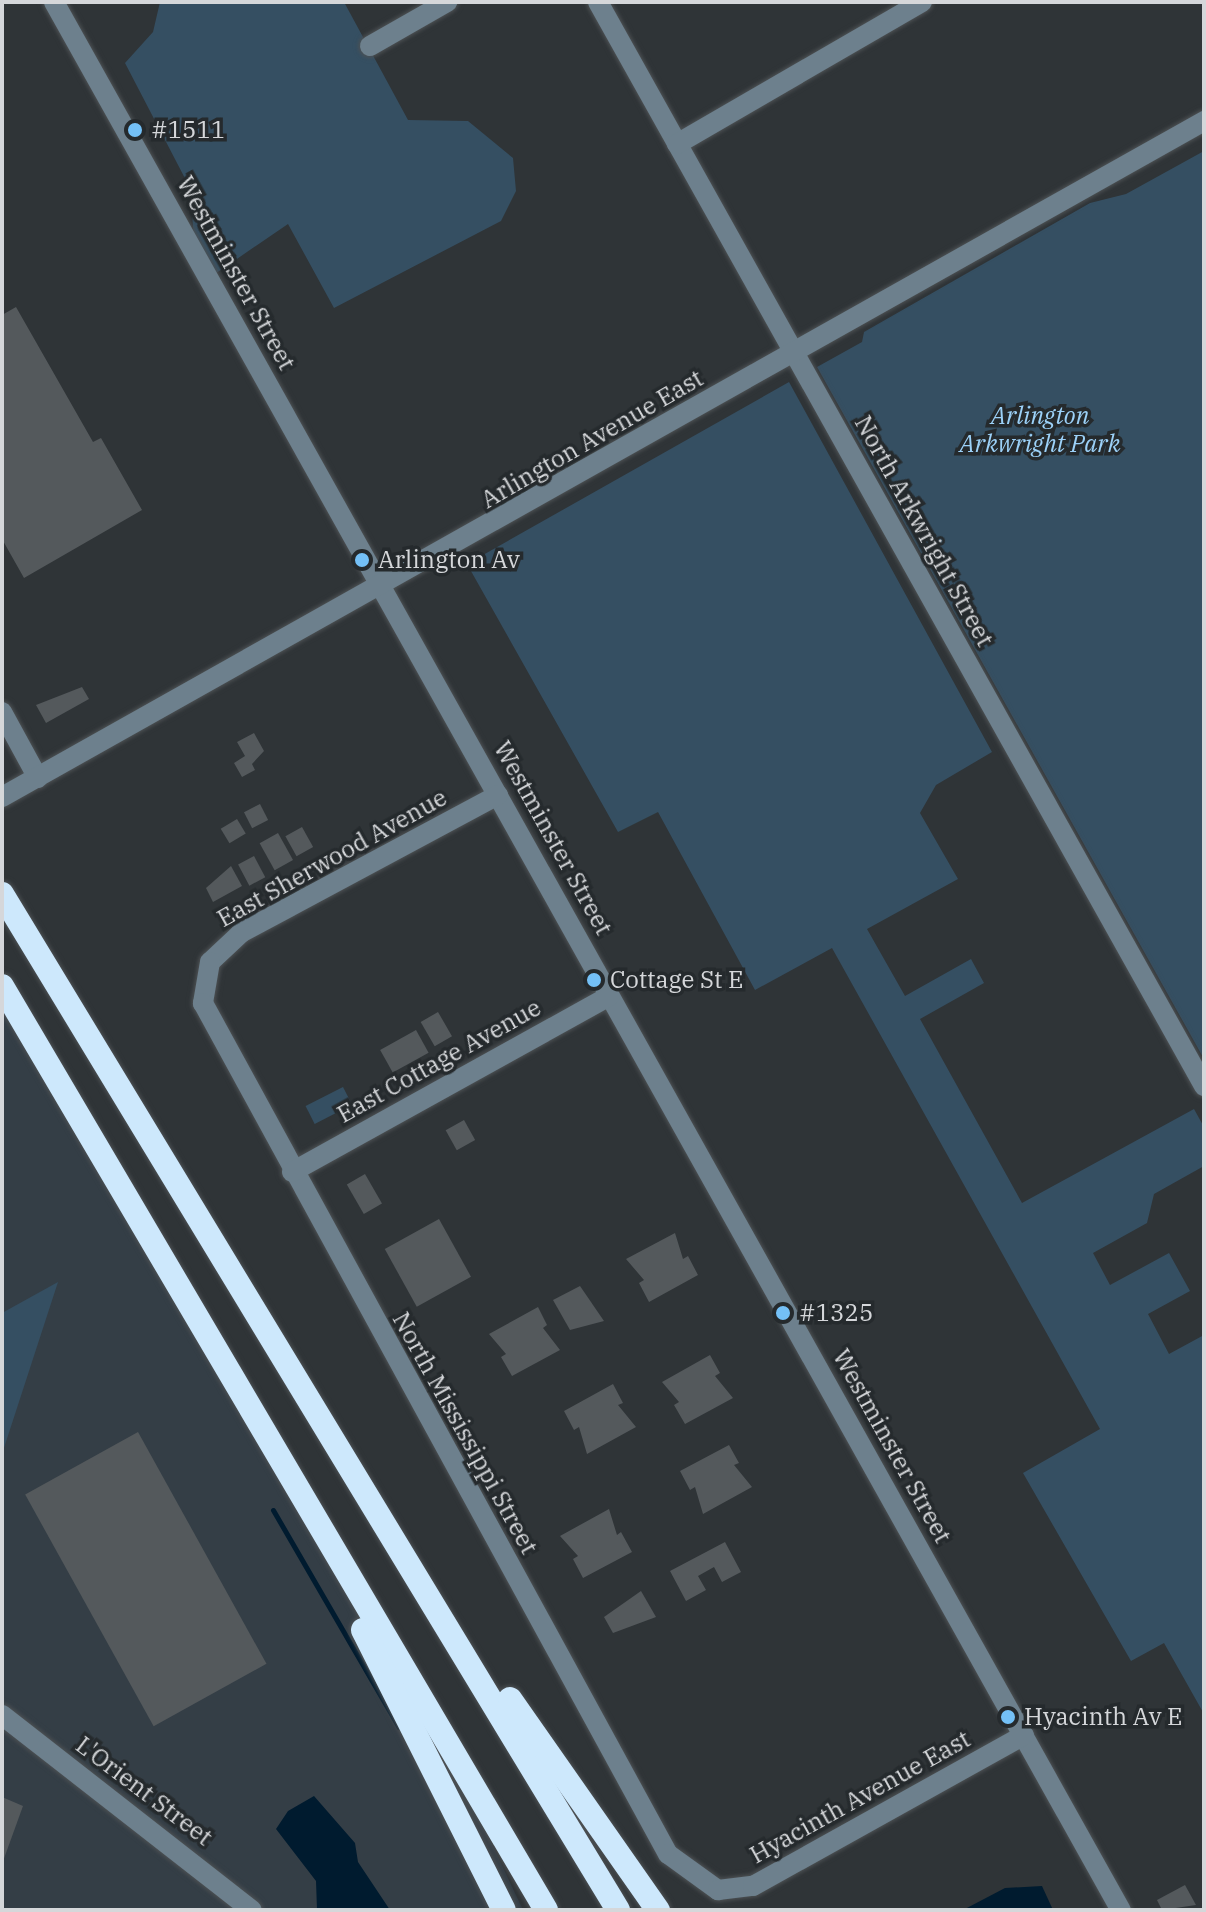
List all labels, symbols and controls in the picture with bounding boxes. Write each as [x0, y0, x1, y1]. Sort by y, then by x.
place label: #1511 [151, 116, 225, 144]
marker: #1511 [126, 121, 144, 139]
street label: Westminster Street [171, 171, 301, 375]
street label: Arlington Avenue East [476, 364, 708, 514]
park label: Arlington Arkwright Park [960, 402, 1120, 458]
street label: North Arkwright Street [849, 411, 999, 651]
place label: Arlington Av [378, 546, 520, 574]
marker: Arlington Av [353, 551, 371, 569]
street label: Westminster Street [488, 736, 618, 940]
street label: East Sherwood Avenue [212, 783, 452, 933]
place label: Cottage St E [610, 966, 743, 994]
marker: Cottage St E [585, 971, 603, 989]
street label: East Cottage Avenue [332, 993, 546, 1129]
place label: #1325 [799, 1299, 873, 1327]
marker: #1325 [774, 1304, 792, 1322]
street label: North Mississippi Street [386, 1307, 544, 1559]
street label: Westminster Street [827, 1344, 957, 1548]
place label: Hyacinth Av E [1024, 1703, 1182, 1731]
marker: Hyacinth Av E [999, 1708, 1017, 1726]
street label: Hyacinth Avenue East [745, 1724, 975, 1870]
street label: L'Orient Street [70, 1730, 218, 1852]

